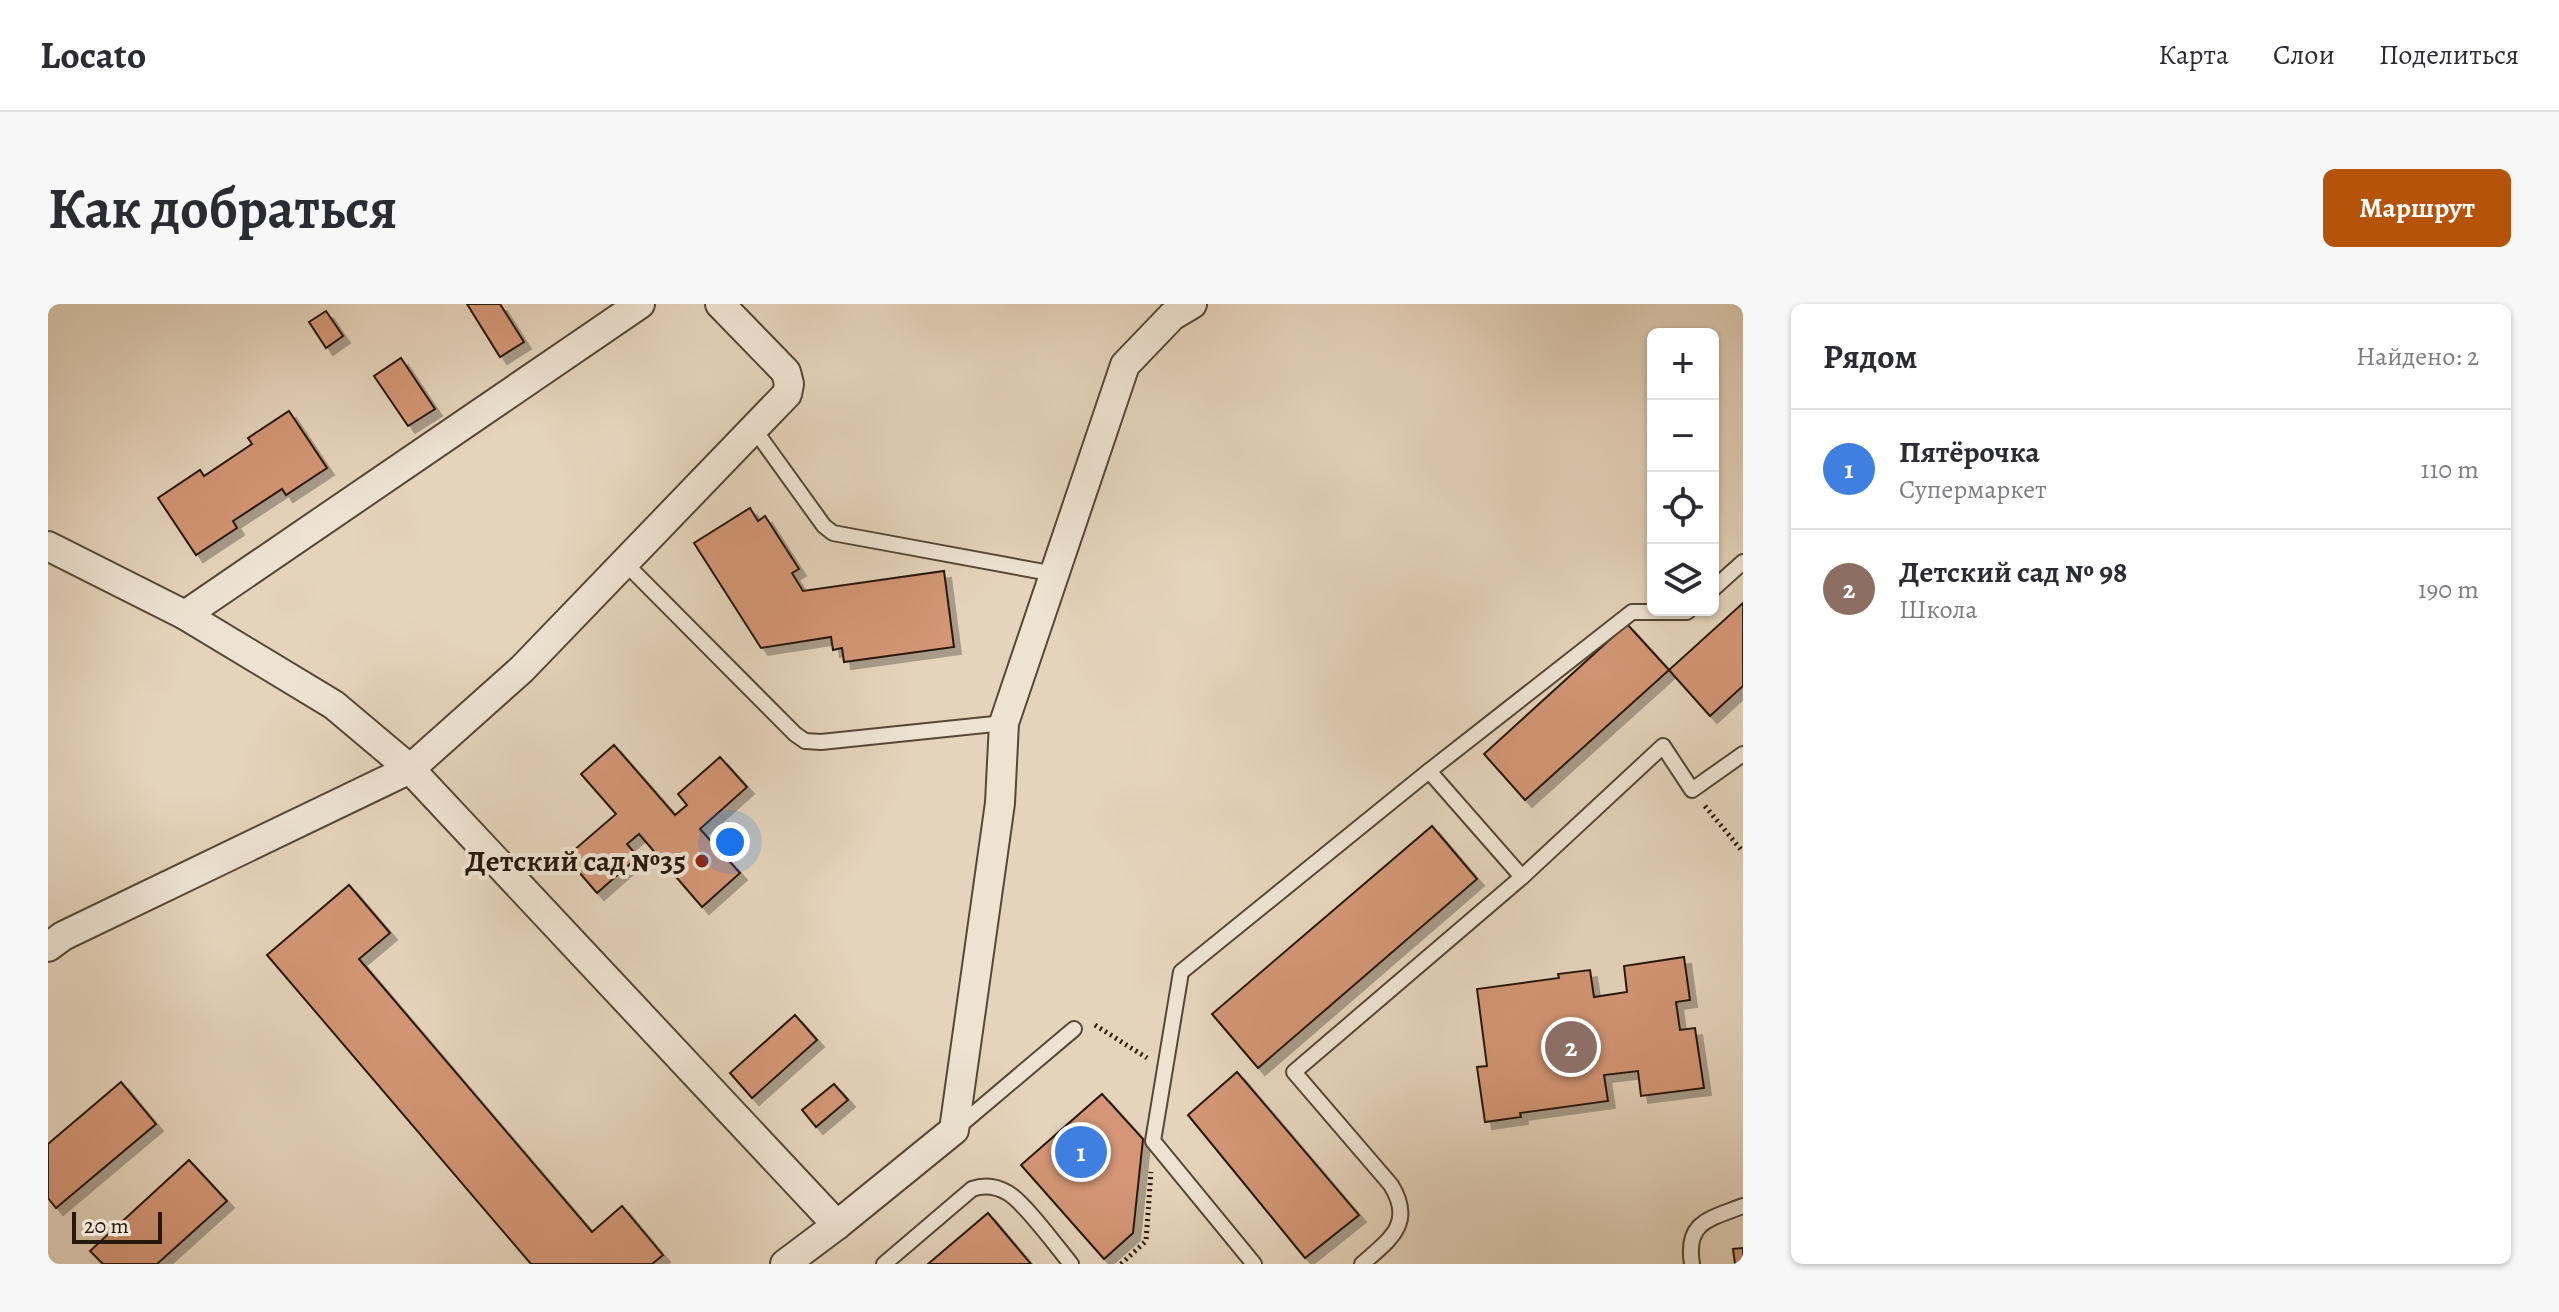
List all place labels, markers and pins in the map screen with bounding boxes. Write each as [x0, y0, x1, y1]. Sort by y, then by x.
place label: Детский сад №35 [465, 841, 686, 881]
marker: Детский сад №35 [693, 852, 711, 870]
pin: 2 [1545, 1017, 1597, 1077]
pin: 1 [1055, 1122, 1107, 1182]

